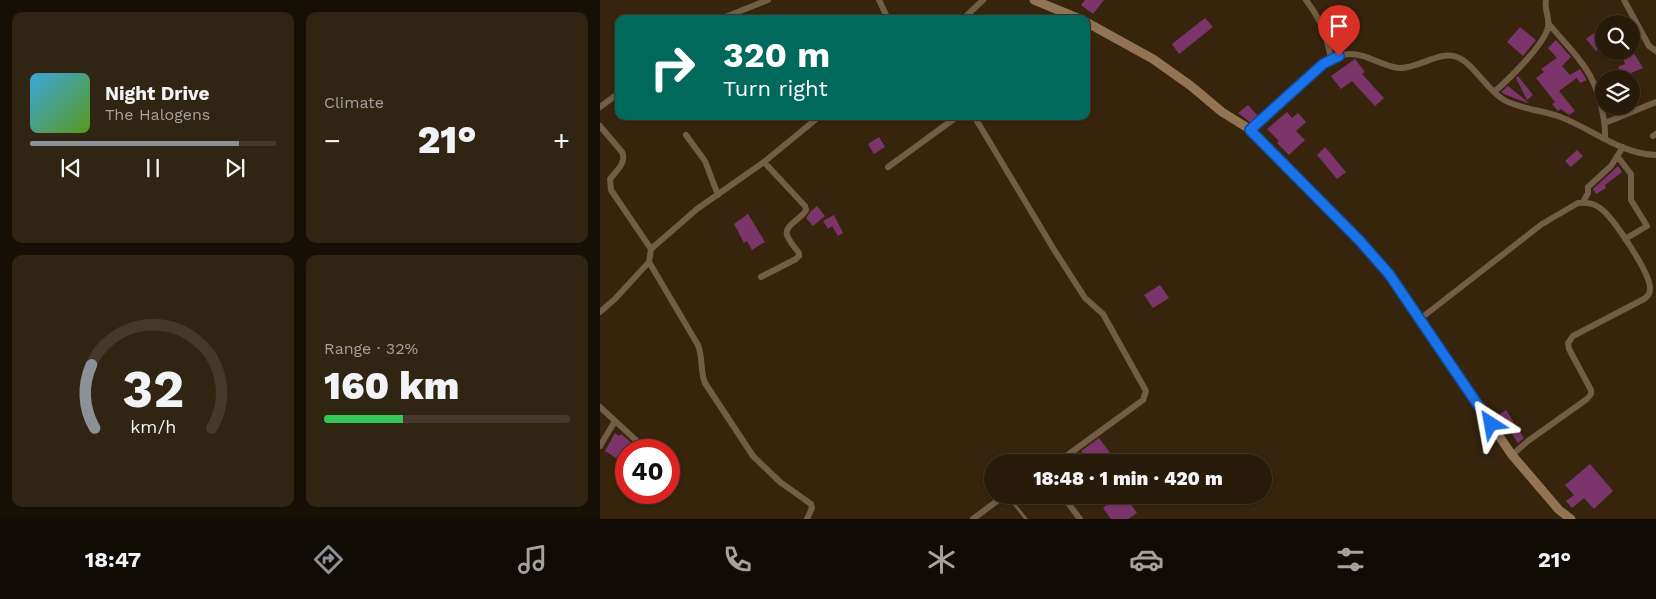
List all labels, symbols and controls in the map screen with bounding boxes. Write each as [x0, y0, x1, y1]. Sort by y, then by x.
pin [1318, 5, 1360, 56]
icon: arrive [1325, 12, 1353, 40]
map controls [1595, 15, 1640, 115]
button: search [1595, 15, 1640, 60]
text: 320 m [723, 34, 830, 76]
icon: right [640, 35, 705, 100]
button: layers [1595, 70, 1640, 115]
text: Turn right [723, 76, 828, 101]
text: Night Drive [105, 82, 210, 105]
text: Climate [324, 93, 384, 112]
text: The Halogens [105, 105, 210, 124]
text: 21° [417, 118, 477, 162]
text: − [324, 124, 341, 157]
text: + [553, 124, 570, 157]
icon: previous [57, 154, 85, 182]
icon: pause [139, 154, 167, 182]
icon: next [221, 154, 249, 182]
text: Range · 32% [324, 339, 418, 358]
text: 32 [122, 359, 184, 420]
text: 160 km [324, 364, 459, 408]
position arrow [1464, 397, 1516, 449]
text: km/h [130, 416, 176, 437]
speed limit sign: 40 [615, 439, 680, 504]
text: 18:48 · 1 min · 420 m [1033, 467, 1223, 490]
icon: directions [311, 542, 346, 577]
icon: music [515, 542, 550, 577]
icon: phone [720, 542, 755, 577]
icon: climate [924, 542, 959, 577]
icon: car [1129, 542, 1164, 577]
icon: filters [1333, 542, 1368, 577]
text: 18:47 [85, 547, 141, 572]
text: 21° [1538, 547, 1571, 572]

